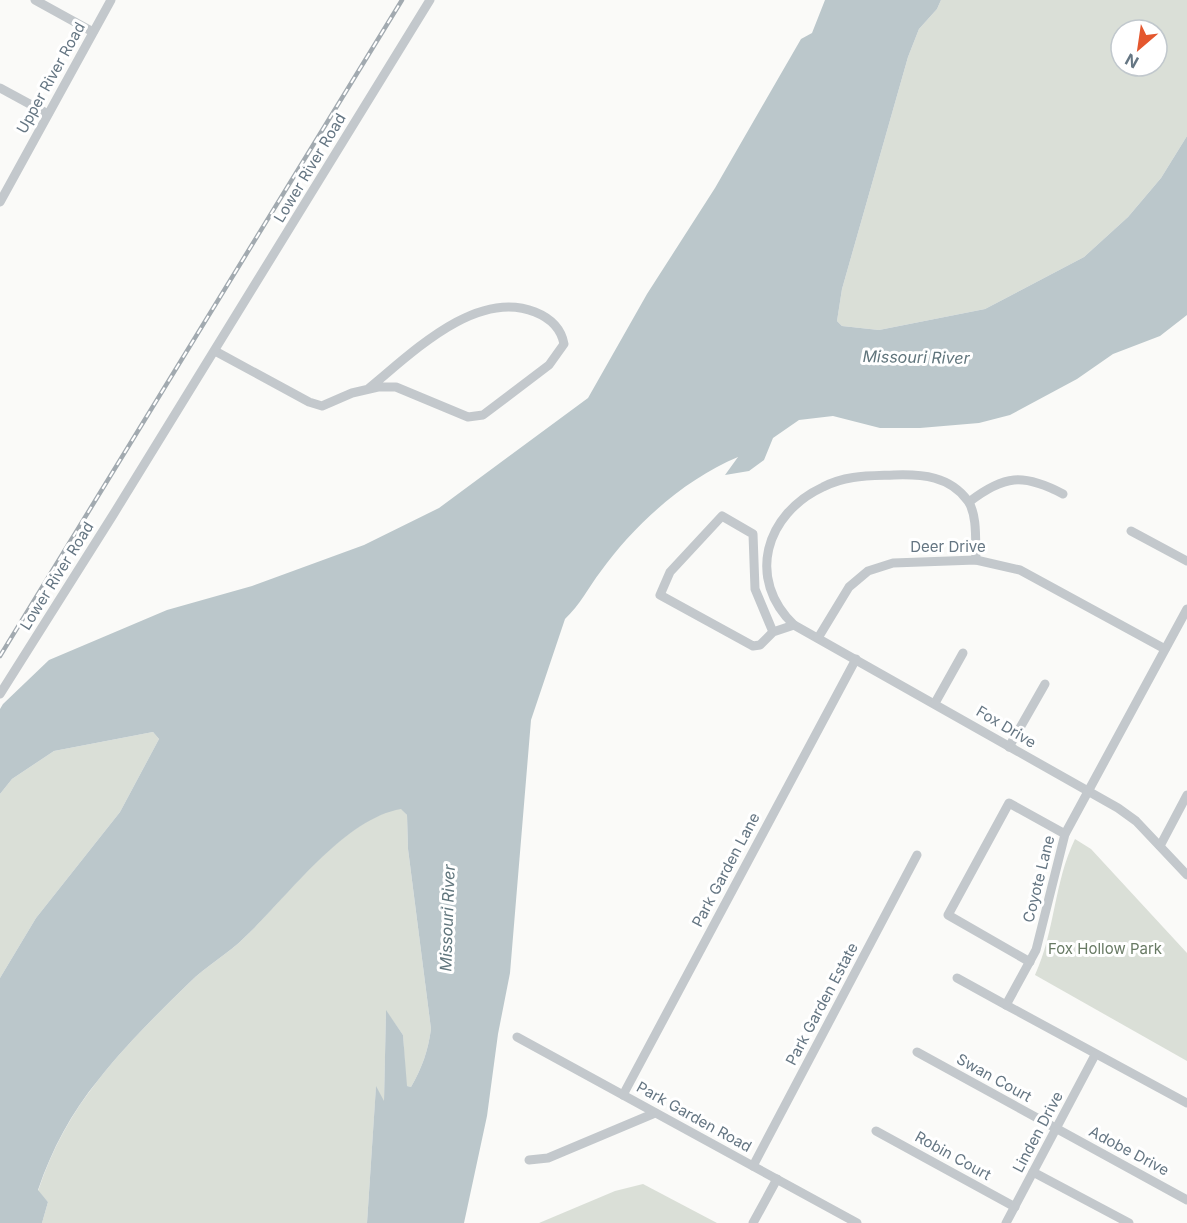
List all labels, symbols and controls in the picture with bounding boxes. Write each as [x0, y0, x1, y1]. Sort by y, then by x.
north arrow [1109, 18, 1169, 78]
street label: Upper River Road [12, 19, 89, 137]
text: N [1122, 49, 1142, 73]
street label: Lower River Road [269, 110, 350, 226]
water label: Missouri River [862, 346, 971, 368]
street label: Lower River Road [16, 518, 97, 633]
street label: Deer Drive [910, 537, 986, 556]
street label: Fox Drive [973, 701, 1040, 752]
street label: Park Garden Lane [687, 809, 764, 930]
street label: Coyote Lane [1019, 833, 1059, 924]
water label: Missouri River [435, 863, 459, 972]
street label: Park Garden Estate [781, 939, 862, 1068]
park label: Fox Hollow Park [1048, 939, 1163, 958]
street label: Swan Court [953, 1049, 1035, 1106]
street label: Park Garden Road [633, 1077, 755, 1156]
street label: Linden Drive [1008, 1088, 1067, 1176]
street label: Adobe Drive [1086, 1122, 1173, 1180]
street label: Robin Court [912, 1127, 995, 1184]

